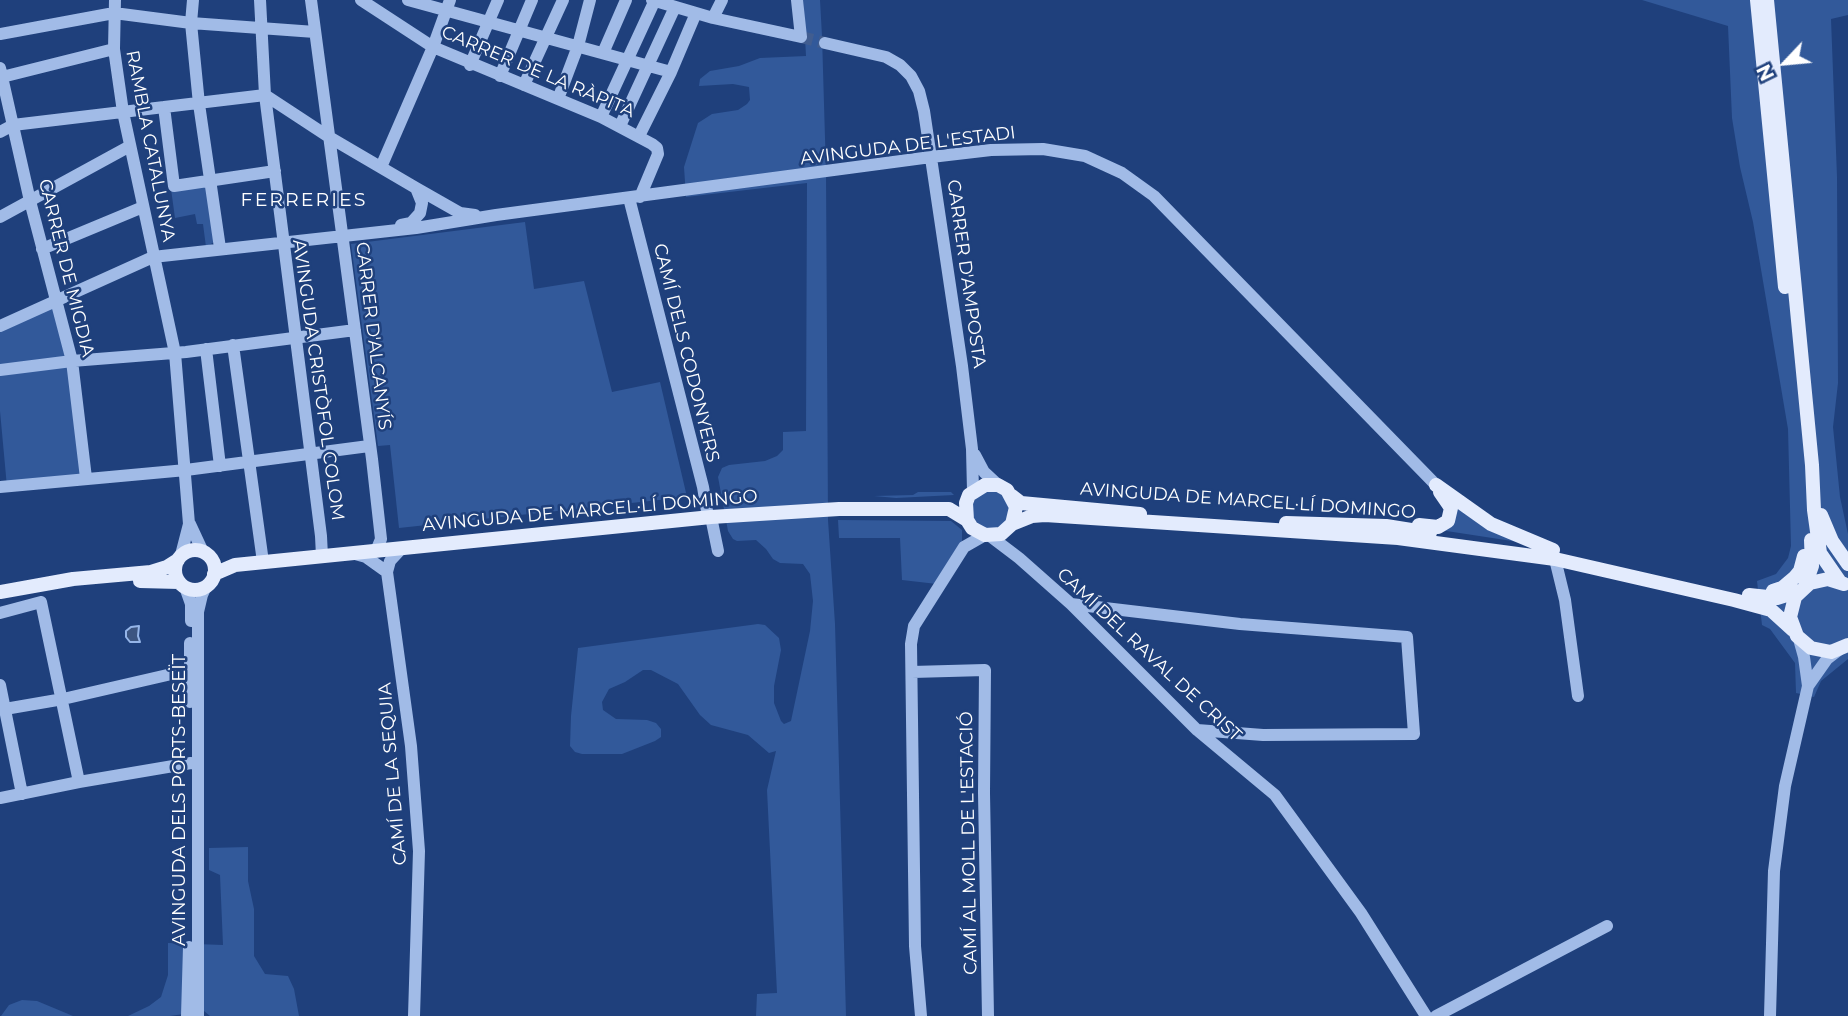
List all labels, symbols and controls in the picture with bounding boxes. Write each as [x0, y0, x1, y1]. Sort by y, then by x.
street label: CARRER DE LA RÀPITA [438, 21, 638, 123]
north arrow [1750, 28, 1820, 98]
street label: RAMBLA CATALUNYA [121, 48, 179, 244]
text: N [1752, 60, 1779, 84]
street label: AVINGUDA DE L'ESTADI [799, 122, 1017, 170]
street label: CARRER DE MIGDIA [33, 177, 99, 359]
street label: CARRER D'AMPOSTA [942, 178, 990, 370]
district label: FERRERIES [242, 189, 366, 211]
street label: AVINGUDA CRISTÒFOL COLOM [288, 238, 348, 522]
street label: CARRER D'ALCANYÍS [351, 241, 395, 431]
street label: CAMÍ DELS CODONYERS [648, 241, 724, 465]
street label: AVINGUDA DE MARCEL·LÍ DOMINGO [1079, 478, 1417, 524]
street label: AVINGUDA DE MARCEL·LÍ DOMINGO [421, 486, 759, 536]
street label: CAMÍ DEL RAVAL DE CRIST [1052, 564, 1246, 746]
street label: AVINGUDA DELS PORTS-BESEÏT [169, 654, 191, 946]
street label: CAMÍ DE LA SEQUIA [374, 682, 412, 866]
street label: CAMÍ AL MOLL DE L'ESTACIÓ [956, 711, 982, 975]

